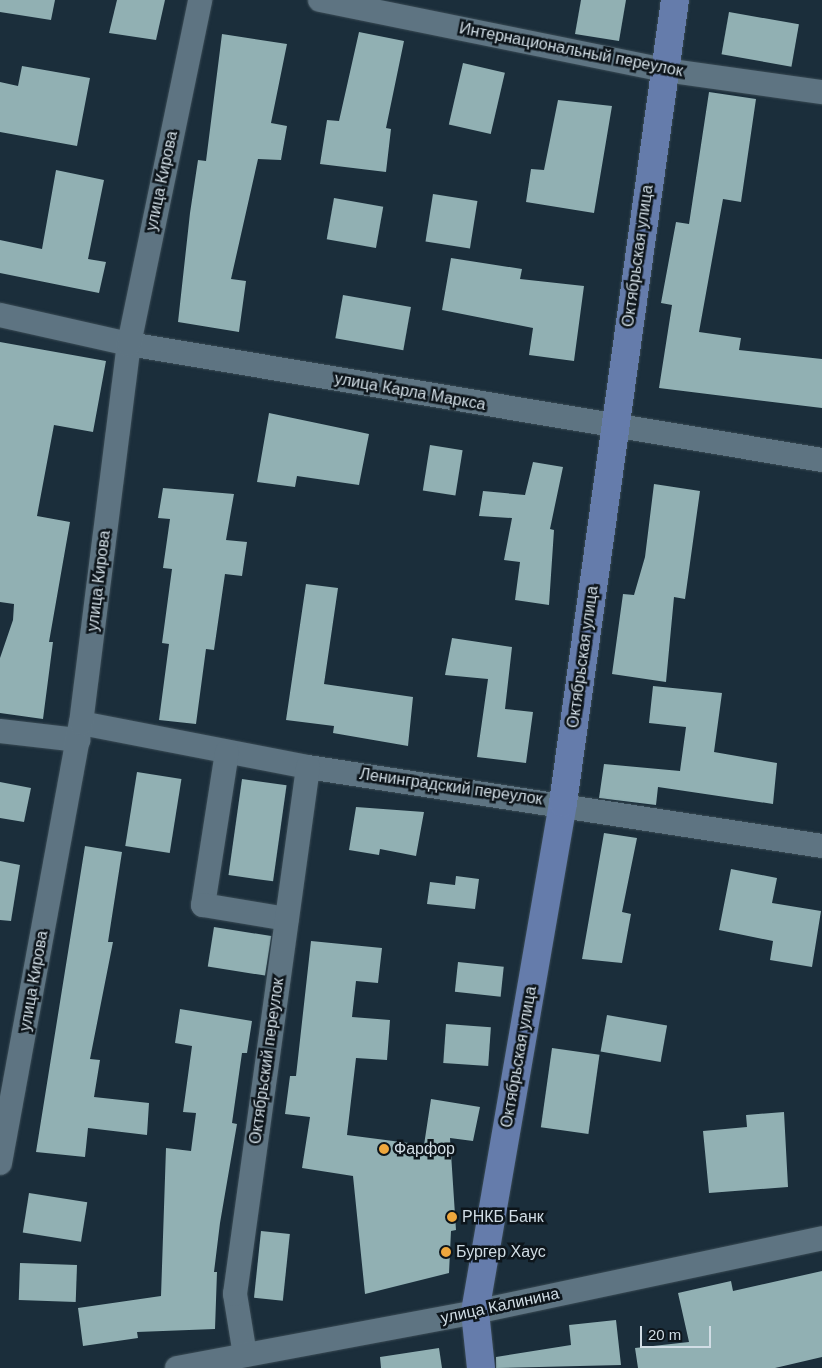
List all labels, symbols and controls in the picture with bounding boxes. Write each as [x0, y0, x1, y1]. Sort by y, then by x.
street label: Интернациональный переулок [458, 19, 684, 81]
street label: улица Кирова [142, 129, 182, 233]
street label: Октябрьская улица [619, 184, 657, 328]
street label: улица Карла Маркса [333, 369, 487, 415]
street label: улица Кирова [83, 529, 115, 633]
street label: Октябрьская улица [564, 585, 602, 729]
street label: Ленинградский переулок [358, 765, 544, 809]
street label: улица Кирова [16, 929, 52, 1033]
street label: Октябрьский переулок [246, 977, 288, 1145]
street label: Октябрьская улица [497, 985, 541, 1129]
place label: Фарфор [394, 1139, 455, 1159]
marker: Фарфор [378, 1143, 390, 1155]
place label: РНКБ Банк [462, 1207, 544, 1227]
marker: РНКБ Банк [446, 1211, 458, 1223]
place label: Бургер Хаус [456, 1242, 546, 1262]
marker: Бургер Хаус [440, 1246, 452, 1258]
street label: улица Калинина [439, 1284, 561, 1328]
scale bar [642, 1316, 713, 1348]
text: 20 m [648, 1326, 681, 1343]

